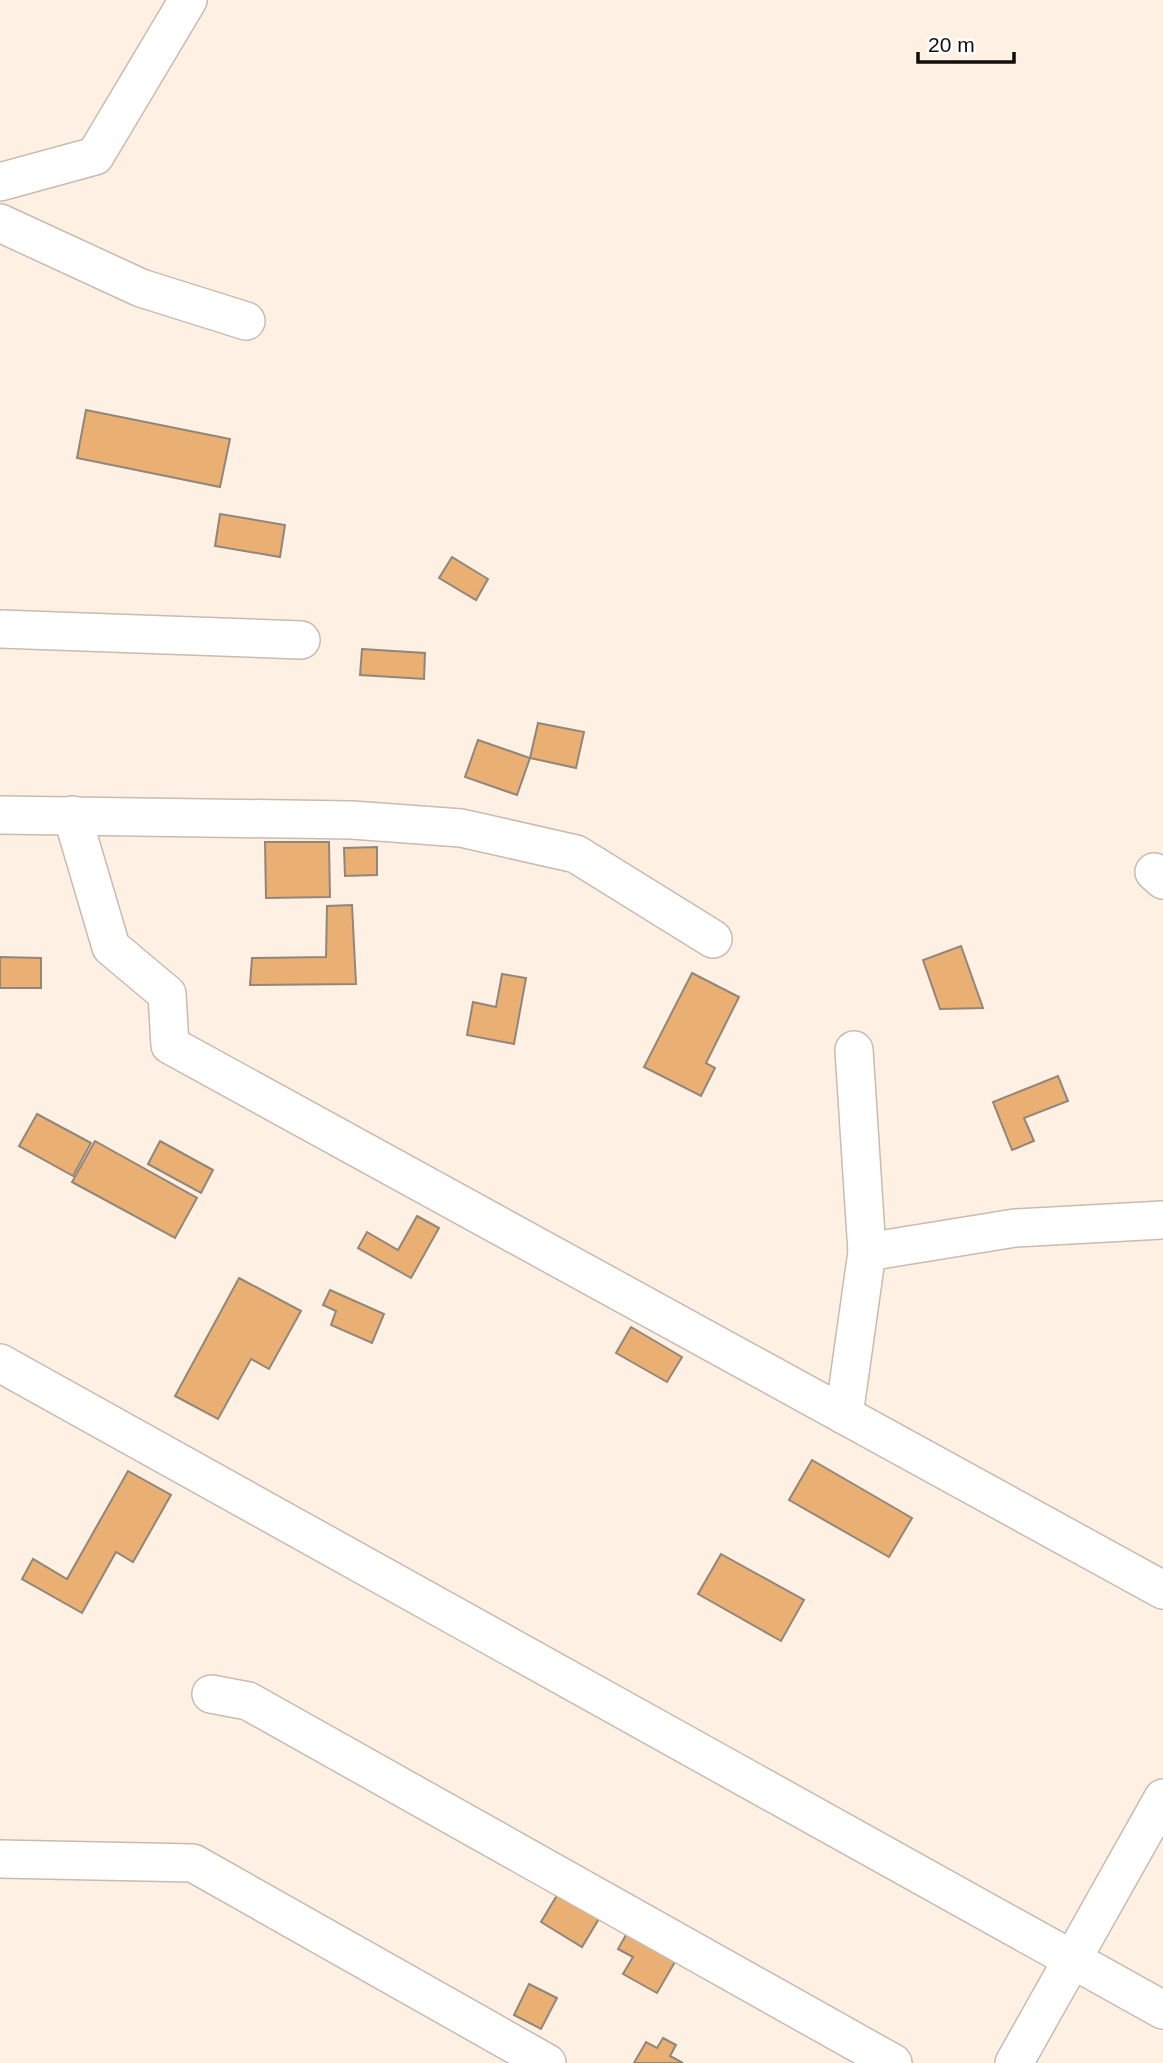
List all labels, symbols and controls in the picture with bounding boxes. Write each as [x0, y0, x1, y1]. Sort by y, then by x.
scale bar [918, 21, 1014, 65]
text: 20 m [928, 33, 975, 56]

